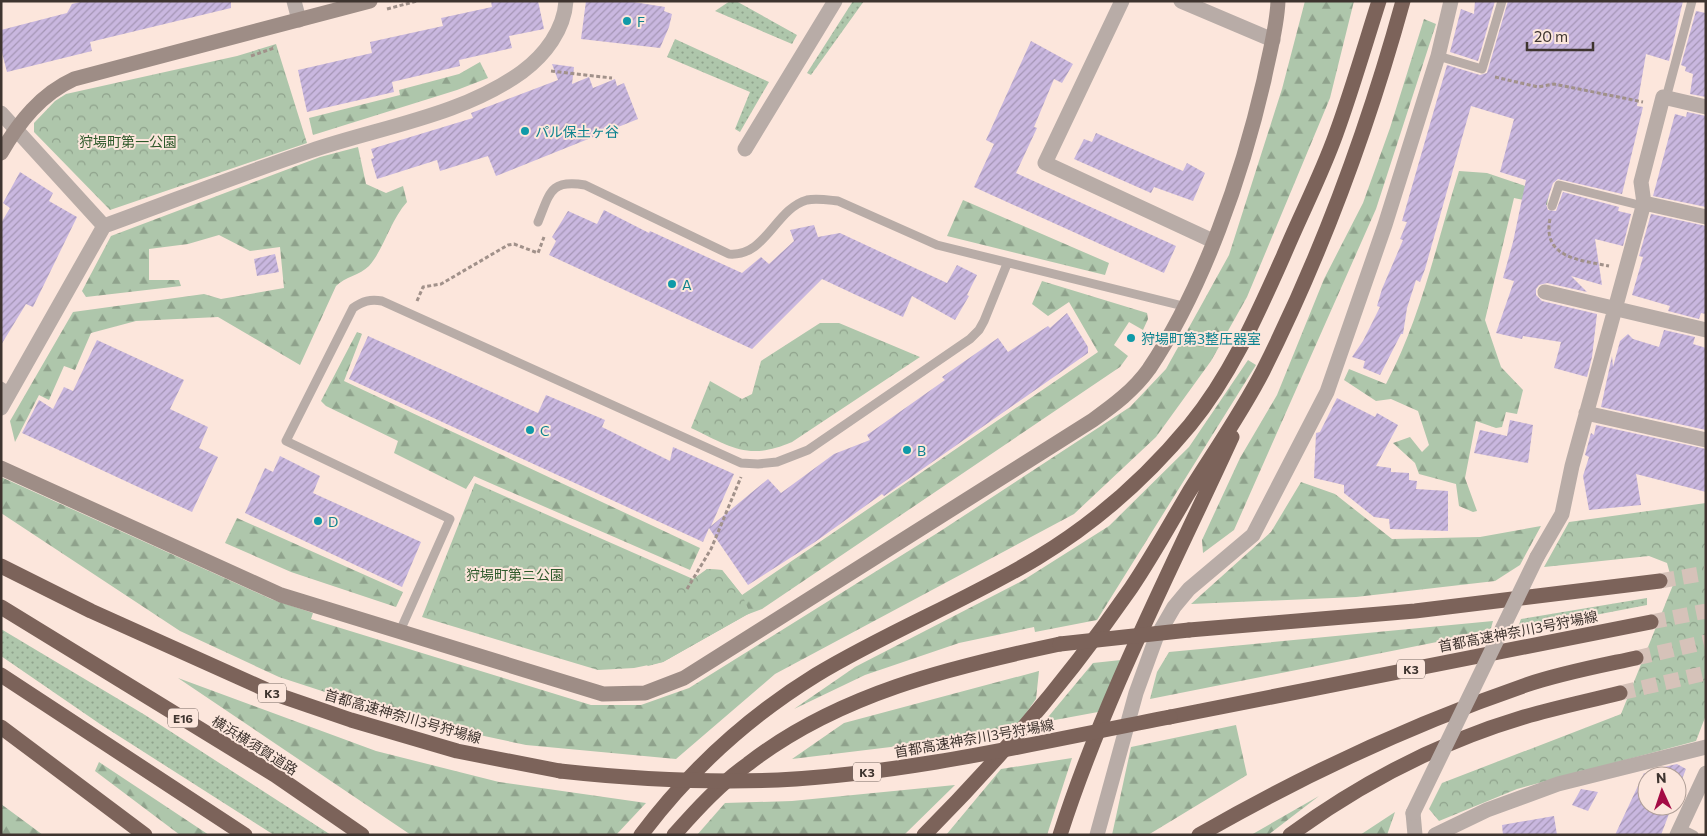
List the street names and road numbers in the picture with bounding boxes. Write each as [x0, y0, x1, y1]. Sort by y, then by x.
street label: 首都高速神奈川3号狩場線 [1437, 607, 1599, 655]
road number: K3 [1397, 660, 1425, 679]
road number: K3 [258, 684, 286, 702]
street label: 首都高速神奈川3号狩場線 [323, 686, 483, 746]
road number: E16 [168, 708, 198, 728]
street label: 横浜横須賀道路 [209, 712, 301, 778]
street label: 首都高速神奈川3号狩場線 [893, 716, 1055, 760]
road number: K3 [853, 762, 881, 782]

